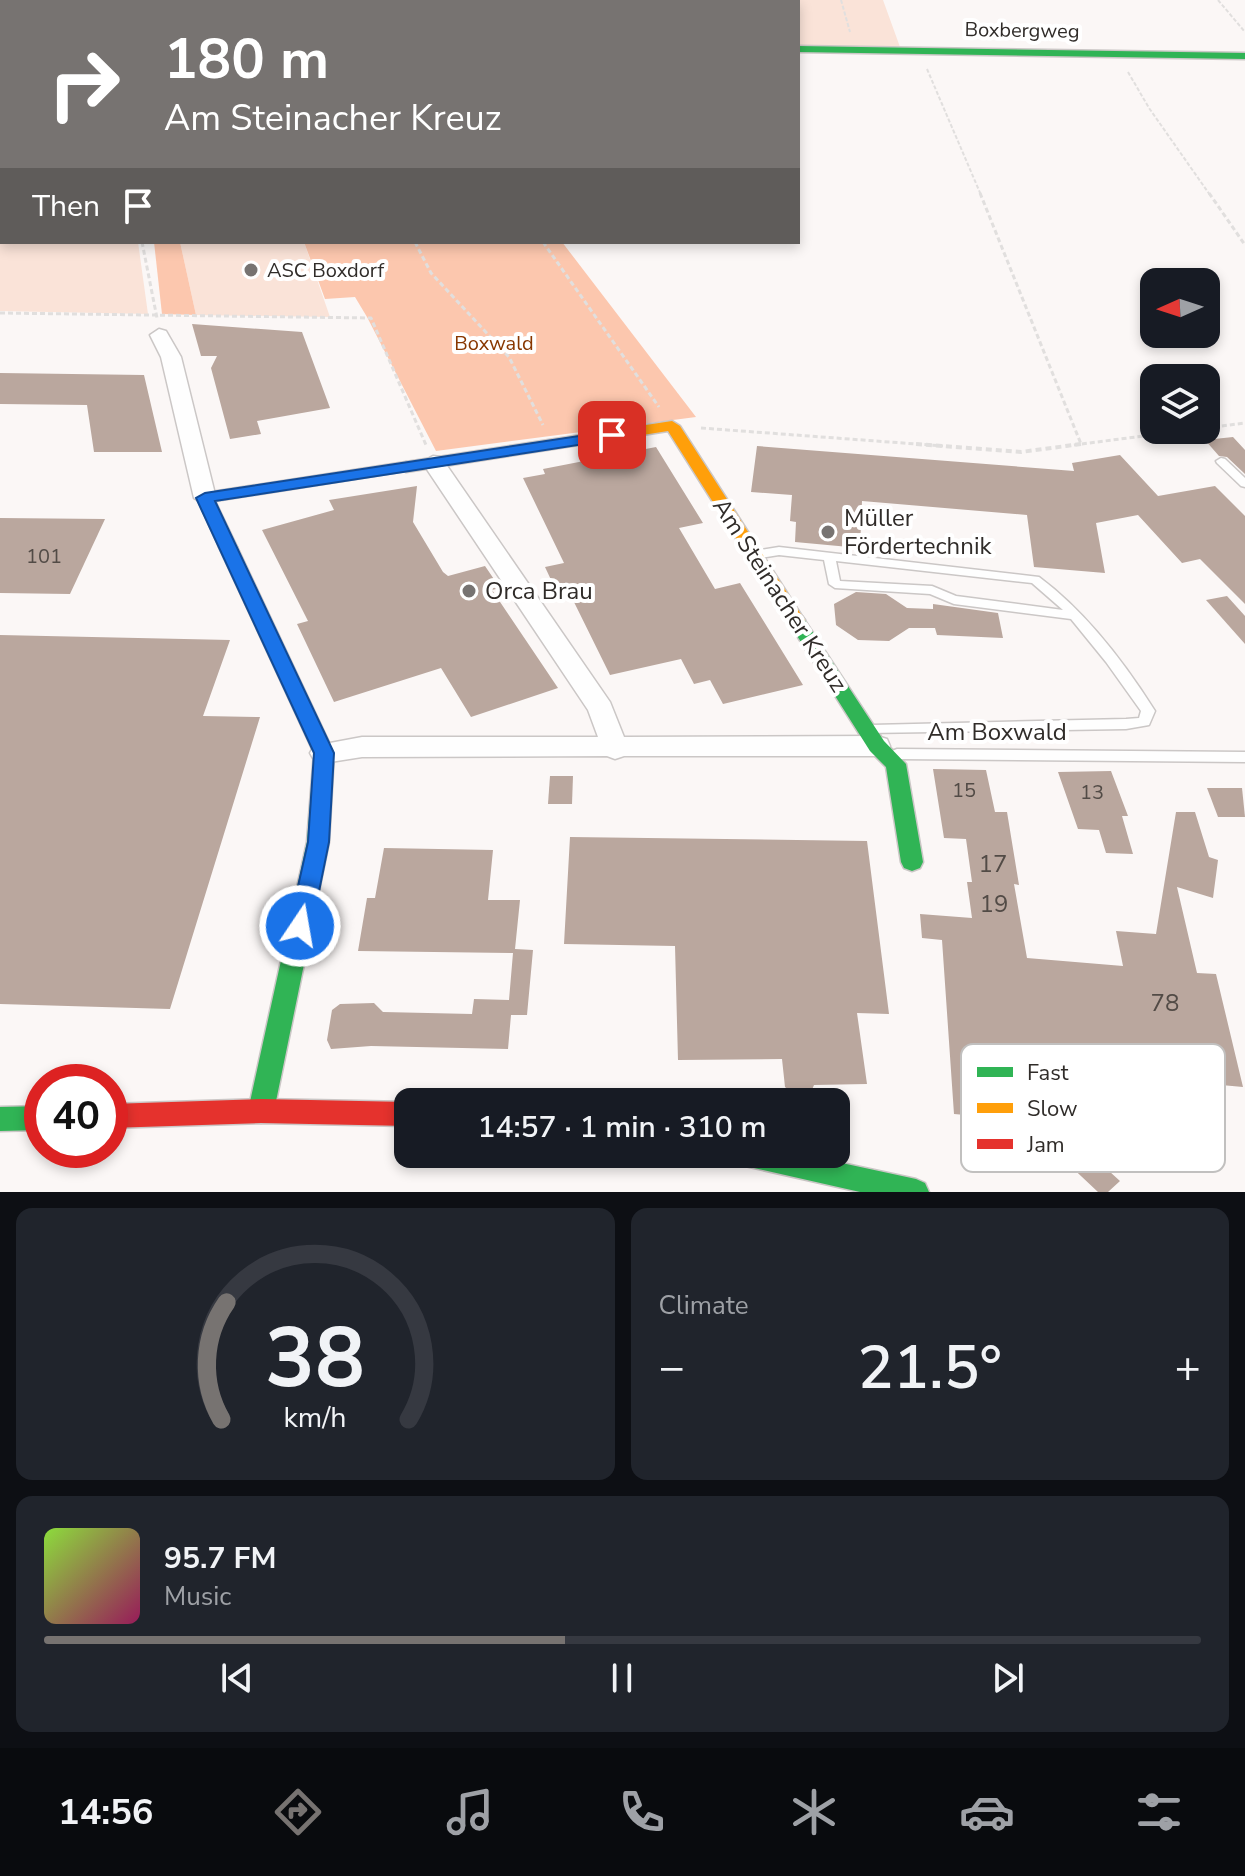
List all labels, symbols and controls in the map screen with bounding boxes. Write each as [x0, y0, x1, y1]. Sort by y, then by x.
street label: Boxbergweg [964, 16, 1080, 45]
text: 180 m [164, 21, 329, 98]
icon: right [32, 32, 136, 136]
text: Am Steinacher Kreuz [164, 94, 501, 143]
icon: arrive [116, 184, 160, 228]
text: Then [32, 186, 100, 227]
place label: ASC Boxdorf [267, 257, 385, 284]
marker: ASC Boxdorf [242, 261, 260, 279]
north arrow [1140, 268, 1220, 348]
map controls [1140, 268, 1220, 444]
park label: Boxwald [454, 330, 534, 357]
button: layers [1140, 364, 1220, 444]
pin [578, 401, 646, 469]
icon: arrive [590, 413, 634, 457]
street label: Am Steinacher Kreuz [705, 492, 855, 698]
place label: Müller Fördertechnik [844, 502, 992, 562]
marker: Müller Fördertechnik [819, 523, 837, 541]
house number: 101 [26, 543, 62, 570]
place label: Orca Brau [485, 575, 593, 607]
marker: Orca Brau [460, 582, 478, 600]
street label: Am Boxwald [927, 716, 1067, 748]
house number: 15 [952, 777, 976, 804]
house number: 13 [1080, 779, 1104, 806]
house number: 17 [979, 848, 1007, 880]
position arrow [258, 884, 342, 968]
house number: 19 [980, 888, 1008, 920]
house number: 78 [1151, 987, 1179, 1019]
legend [961, 1044, 1225, 1172]
text: Fast [1027, 1058, 1069, 1088]
speed limit sign: 40 [24, 1064, 128, 1168]
text: Slow [1027, 1094, 1078, 1124]
text: 14:57 · 1 min · 310 m [477, 1107, 767, 1148]
text: Jam [1026, 1130, 1065, 1160]
text: Climate [659, 1288, 749, 1323]
text: 38 [265, 1302, 365, 1415]
text: 21.5° [857, 1327, 1002, 1409]
text: − [659, 1338, 685, 1398]
text: + [1175, 1338, 1201, 1398]
text: km/h [284, 1398, 347, 1437]
text: 95.7 FM [164, 1538, 276, 1579]
text: Music [164, 1579, 231, 1614]
icon: previous [215, 1656, 259, 1700]
icon: pause [600, 1656, 644, 1700]
icon: next [986, 1656, 1030, 1700]
icon: directions [270, 1784, 326, 1840]
icon: music [442, 1784, 498, 1840]
icon: phone [614, 1784, 670, 1840]
icon: climate [786, 1784, 842, 1840]
icon: car [959, 1784, 1015, 1840]
icon: filters [1131, 1784, 1187, 1840]
text: 14:56 [58, 1788, 153, 1837]

